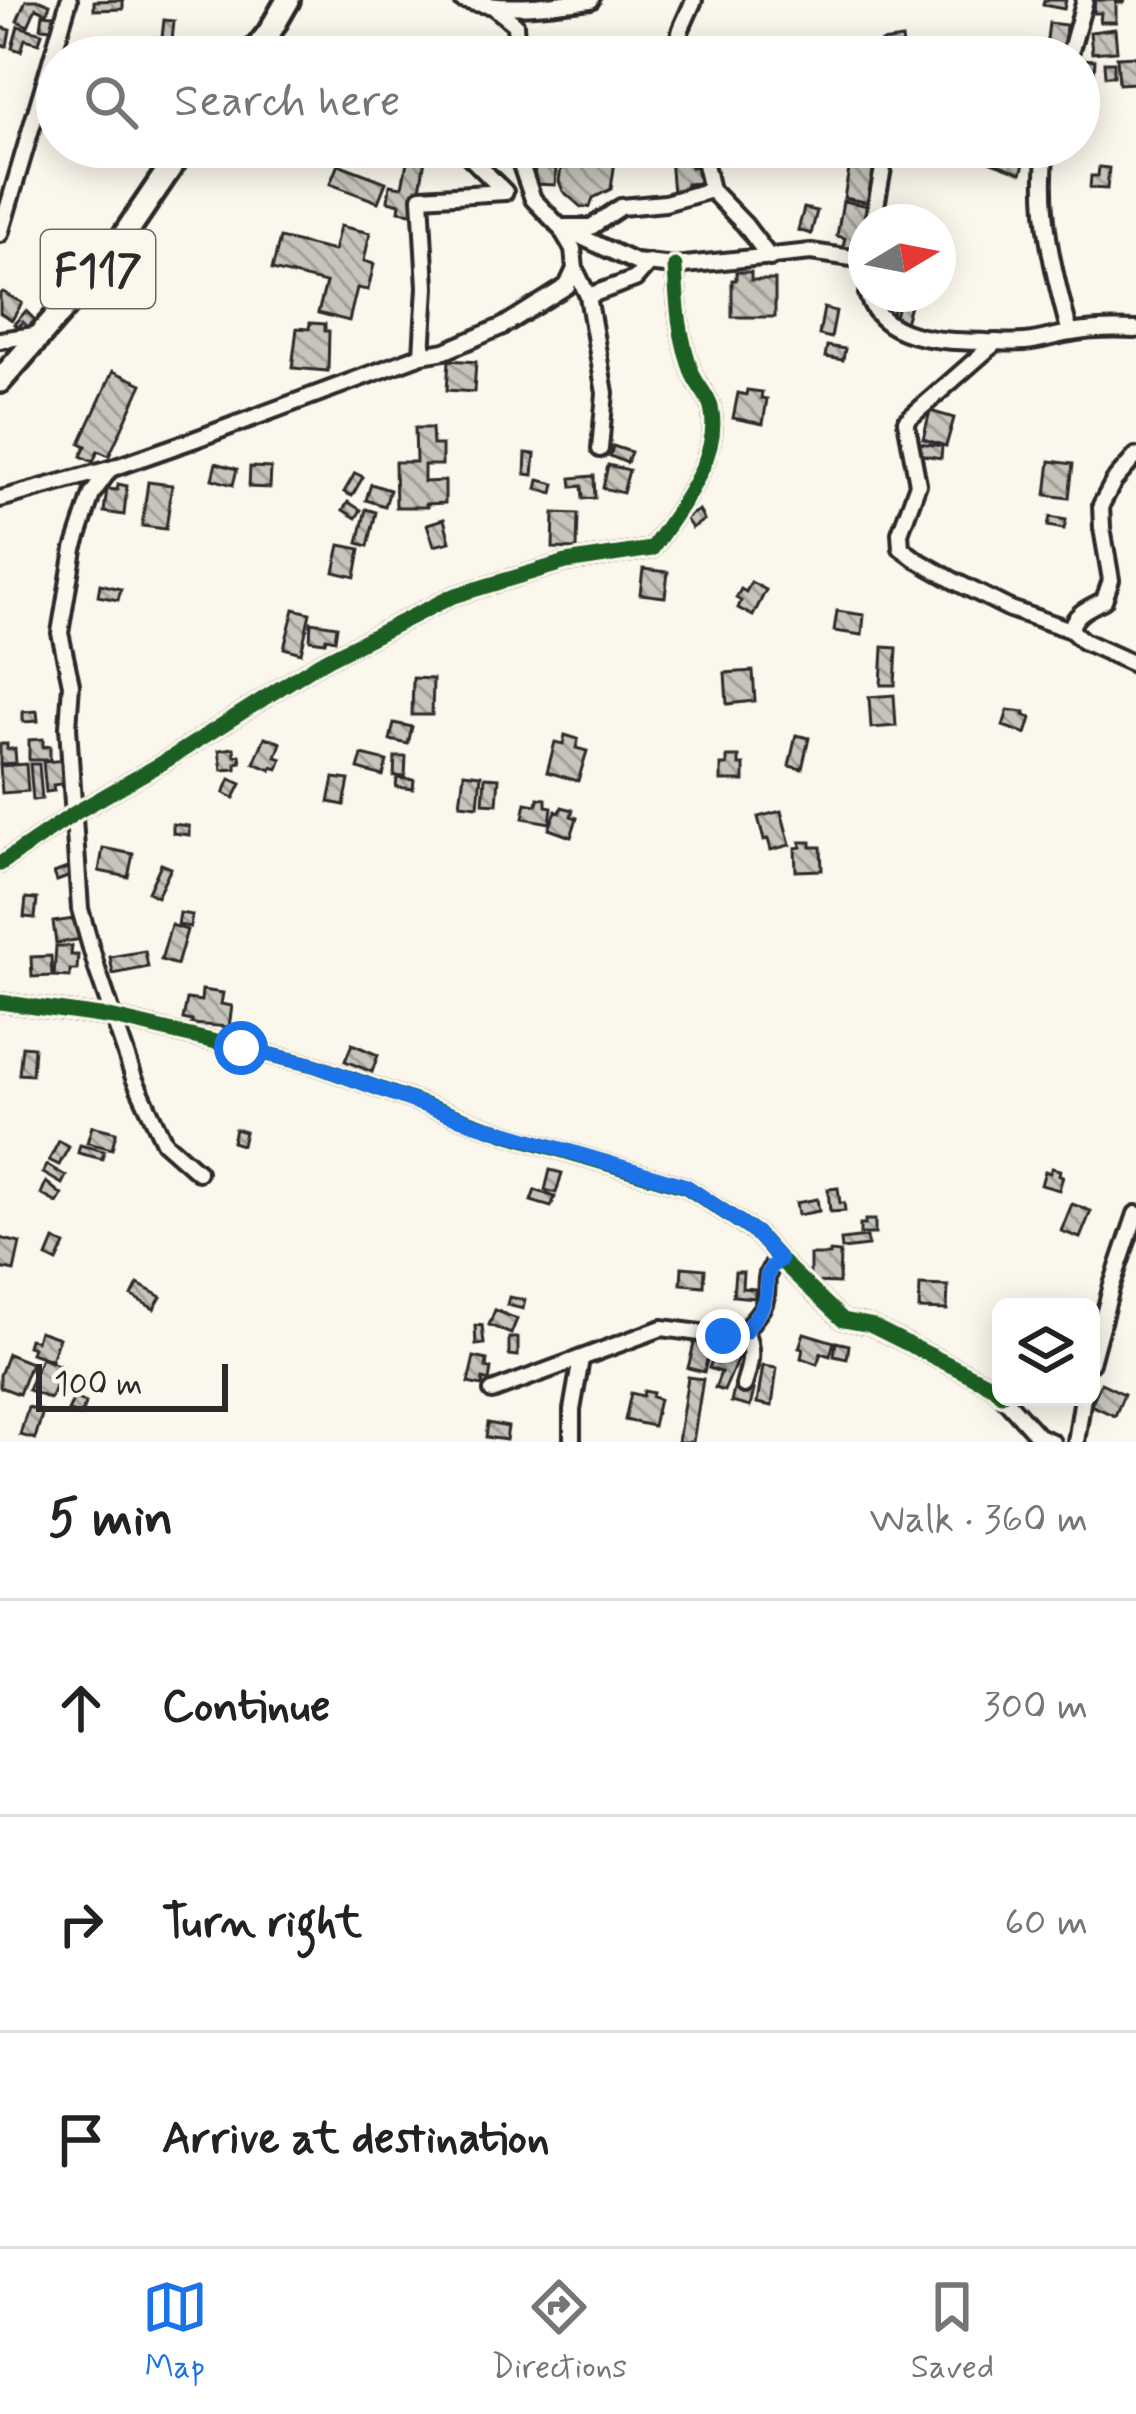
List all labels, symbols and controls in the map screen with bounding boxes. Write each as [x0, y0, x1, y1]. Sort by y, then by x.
search box [36, 36, 1100, 168]
icon: search [78, 69, 144, 135]
text: Search here [174, 73, 401, 132]
north arrow [848, 204, 956, 312]
road number: F117 [41, 230, 155, 308]
route start [214, 1021, 268, 1075]
map controls [992, 1298, 1100, 1406]
button: layers [992, 1298, 1100, 1406]
route end [696, 1309, 750, 1363]
scale bar [36, 1358, 228, 1411]
text: 100 m [54, 1363, 143, 1407]
text: 5 min [48, 1487, 173, 1553]
text: Walk · 360 m [870, 1495, 1088, 1546]
icon: ahead [48, 1675, 114, 1741]
text: Continue [162, 1678, 330, 1737]
text: 300 m [983, 1682, 1088, 1733]
icon: right [48, 1891, 114, 1957]
text: Turn right [162, 1894, 362, 1953]
text: 60 m [1004, 1898, 1088, 1949]
icon: arrive [48, 2107, 114, 2173]
text: Arrive at destination [162, 2110, 550, 2169]
tab: Map [142, 2274, 208, 2390]
tab: Directions [491, 2274, 627, 2390]
tab: Saved [911, 2274, 994, 2390]

